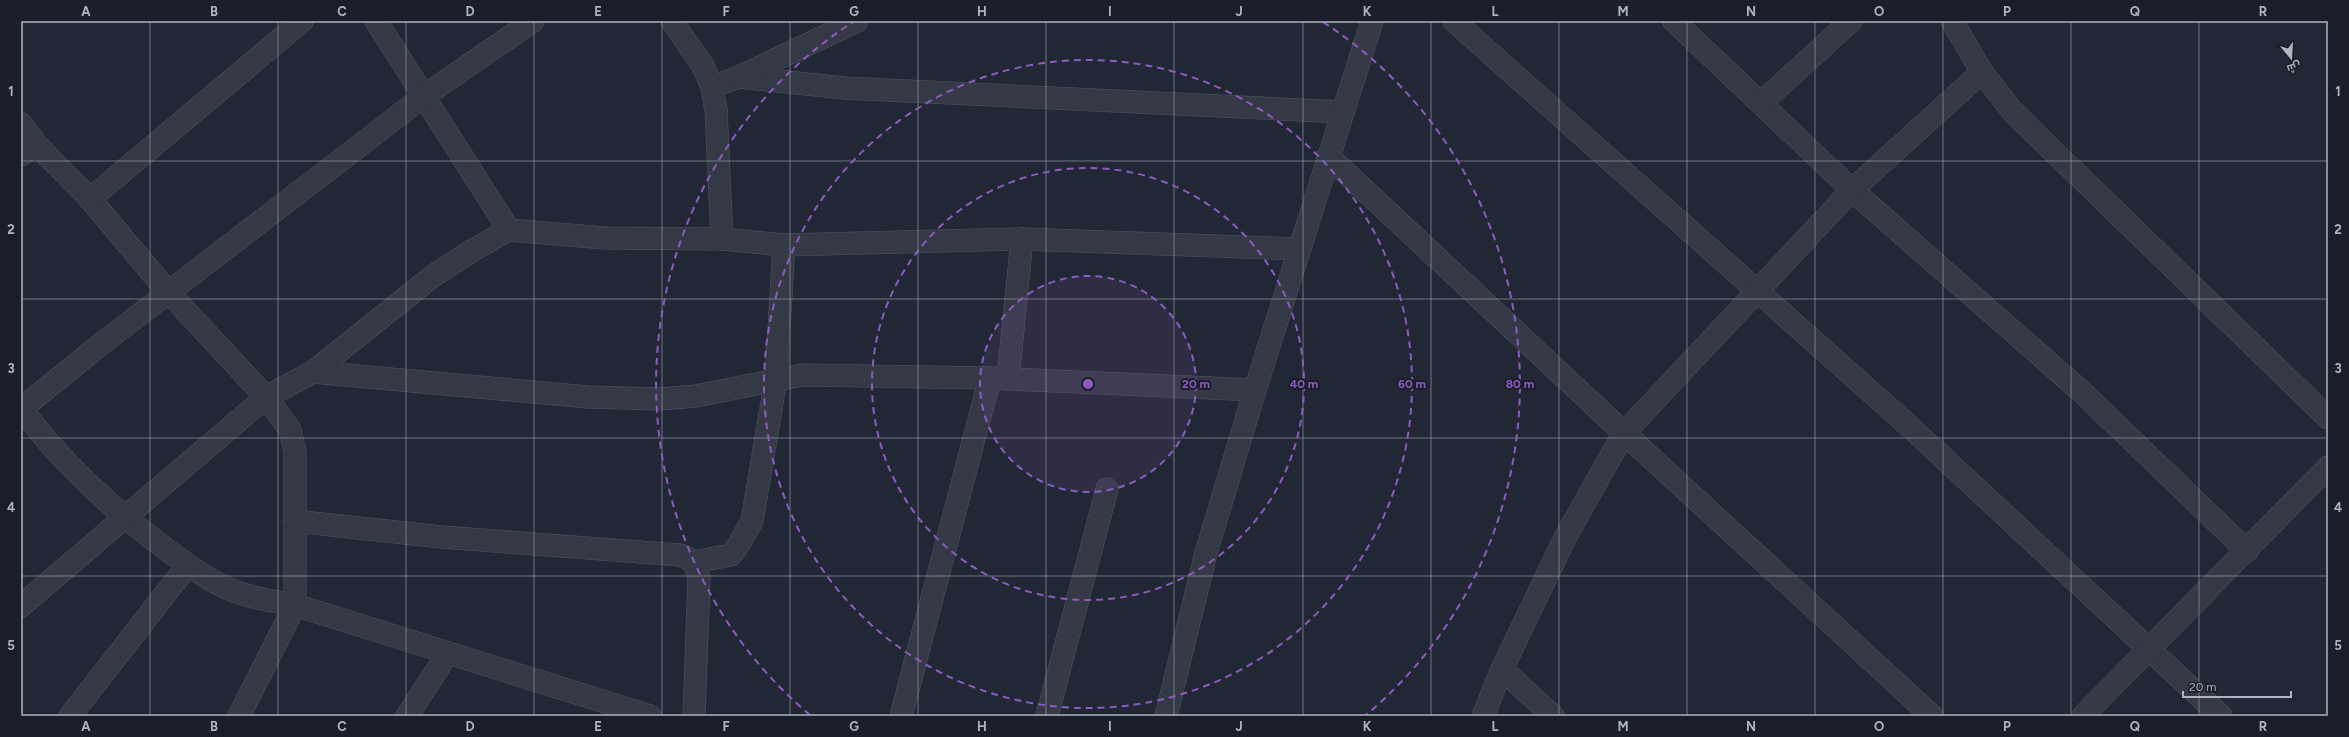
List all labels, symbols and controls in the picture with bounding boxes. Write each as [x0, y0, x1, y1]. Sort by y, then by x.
text: A [81, 4, 91, 19]
text: B [210, 4, 218, 19]
text: C [337, 4, 347, 19]
text: D [465, 4, 475, 19]
text: E [594, 4, 602, 19]
text: F [722, 4, 730, 19]
text: G [849, 4, 859, 19]
text: H [977, 4, 987, 19]
text: I [1108, 4, 1112, 19]
text: J [1235, 4, 1243, 19]
text: K [1363, 4, 1372, 19]
text: L [1492, 4, 1499, 19]
text: M [1617, 4, 1629, 19]
text: N [1746, 4, 1756, 19]
text: O [1874, 4, 1884, 19]
text: P [2003, 4, 2011, 19]
text: Q [2130, 4, 2140, 19]
text: R [2259, 4, 2268, 19]
north arrow [2271, 38, 2311, 78]
text: ش [2285, 59, 2303, 75]
text: 1 [8, 84, 14, 99]
text: 1 [2335, 84, 2341, 99]
text: 2 [7, 222, 15, 237]
text: 2 [2334, 222, 2342, 237]
text: 3 [7, 361, 15, 376]
text: 3 [2334, 361, 2342, 376]
centre of rings [1081, 377, 1095, 391]
text: 20 m [1182, 377, 1210, 391]
text: 40 m [1290, 377, 1318, 391]
text: 60 m [1398, 377, 1426, 391]
text: 80 m [1506, 377, 1534, 391]
text: 4 [7, 500, 15, 515]
text: 4 [2334, 500, 2342, 515]
text: 5 [7, 638, 15, 653]
text: 5 [2334, 638, 2342, 653]
scale bar [2183, 673, 2291, 699]
text: 20 m [2189, 680, 2217, 694]
text: A [81, 719, 91, 734]
text: B [210, 719, 218, 734]
text: C [337, 719, 347, 734]
text: D [465, 719, 475, 734]
text: E [594, 719, 602, 734]
text: F [722, 719, 730, 734]
text: G [849, 719, 859, 734]
text: H [977, 719, 987, 734]
text: I [1108, 719, 1112, 734]
text: J [1235, 719, 1243, 734]
text: K [1363, 719, 1372, 734]
text: L [1492, 719, 1499, 734]
text: M [1617, 719, 1629, 734]
text: N [1746, 719, 1756, 734]
text: O [1874, 719, 1884, 734]
text: P [2003, 719, 2011, 734]
text: Q [2130, 719, 2140, 734]
text: R [2259, 719, 2268, 734]

